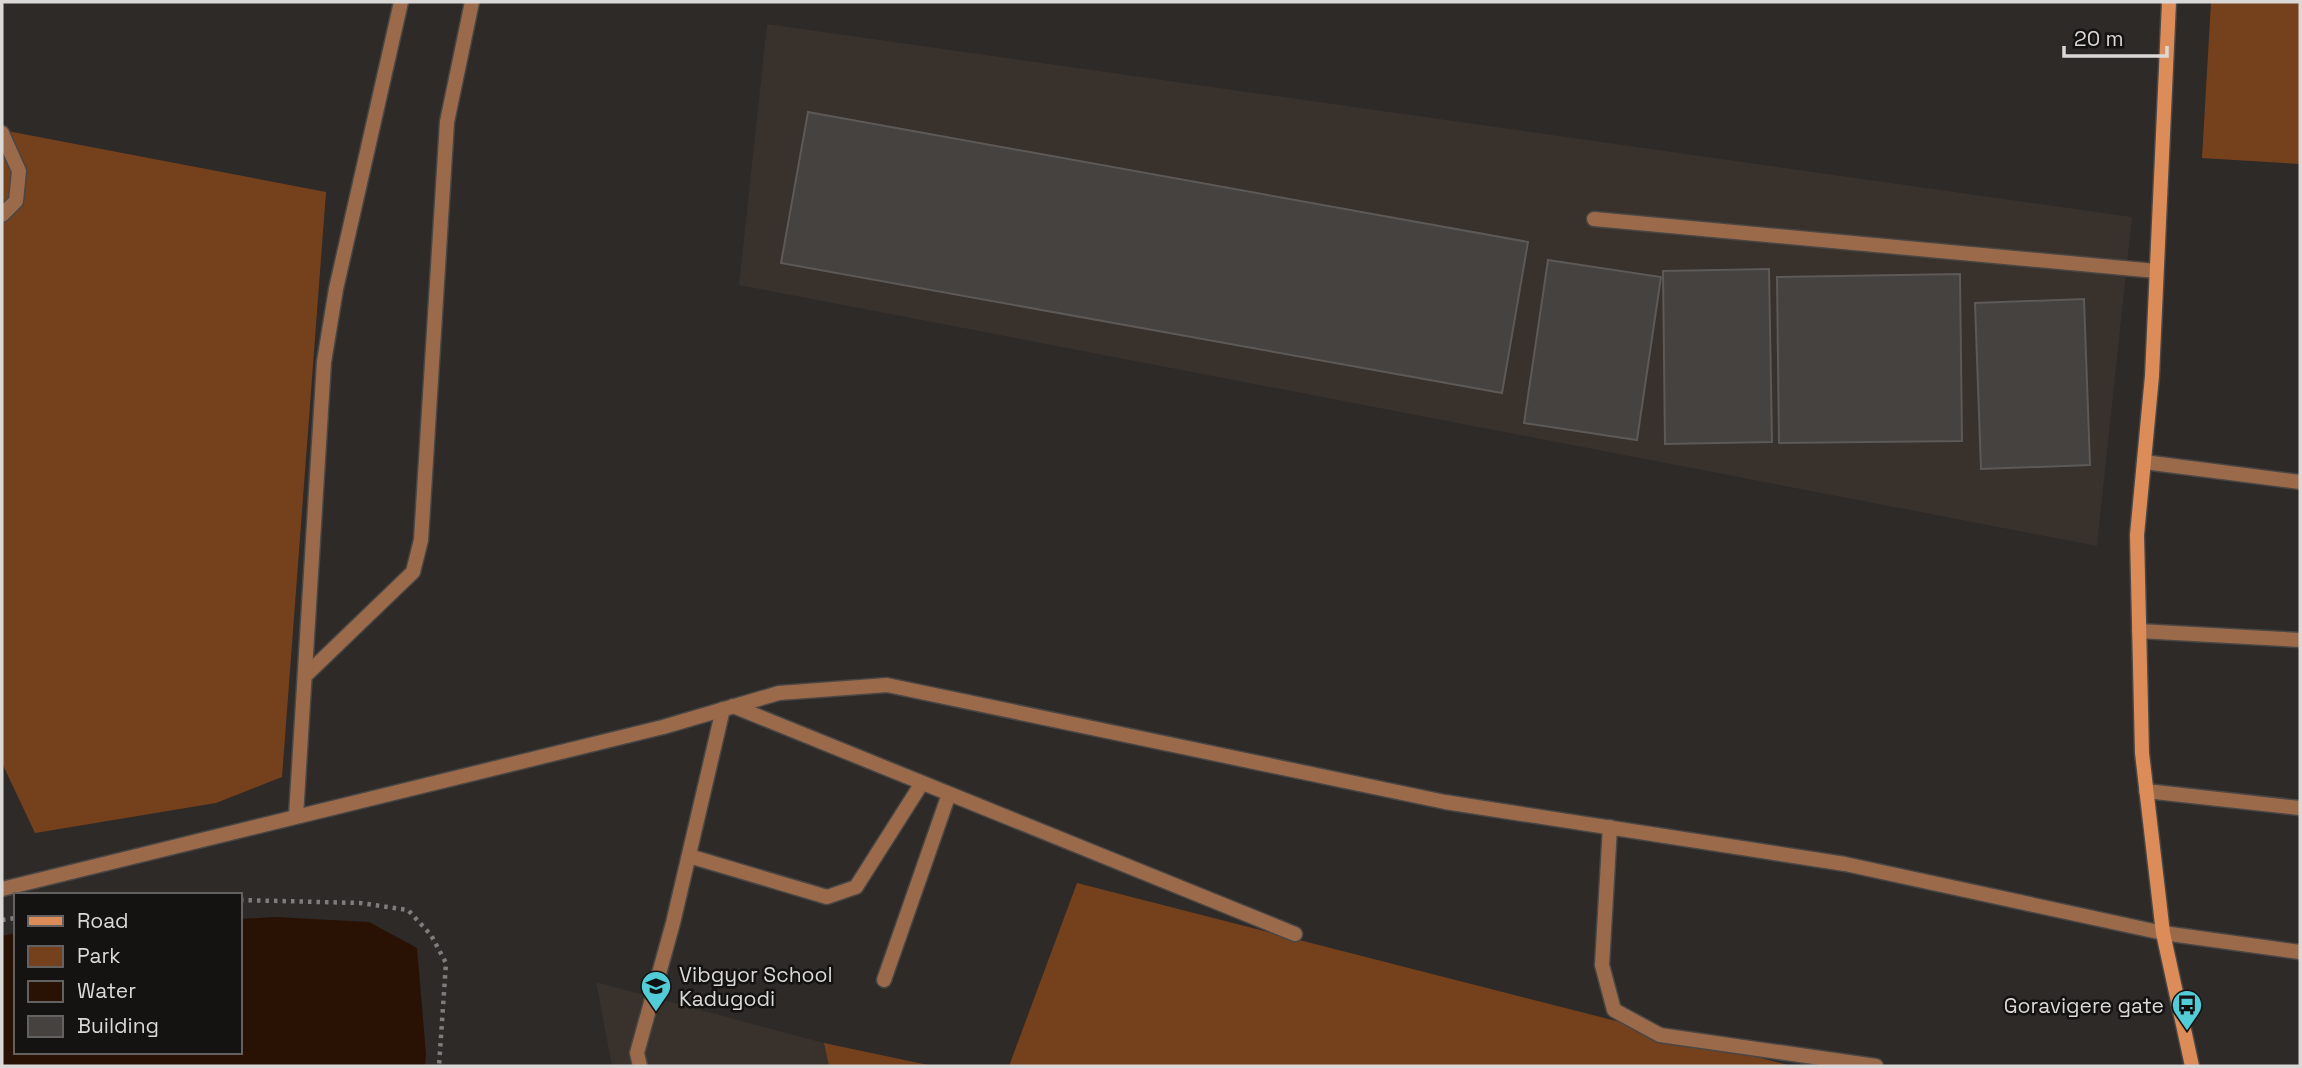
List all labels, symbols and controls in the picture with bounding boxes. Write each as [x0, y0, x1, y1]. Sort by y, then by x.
scale bar [2064, 14, 2167, 58]
text: 20 m [2074, 25, 2124, 52]
legend [14, 893, 242, 1054]
text: Road [77, 907, 129, 934]
text: Park [77, 942, 121, 969]
place label: Vibgyor School Kadugodi [679, 961, 833, 1012]
school or university icon: Vibgyor School Kadugodi [639, 969, 673, 1013]
text: Water [77, 977, 136, 1004]
bus stop icon: Goravigere gate [2170, 988, 2204, 1032]
place label: Goravigere gate [2004, 992, 2164, 1019]
text: Building [77, 1012, 159, 1039]

